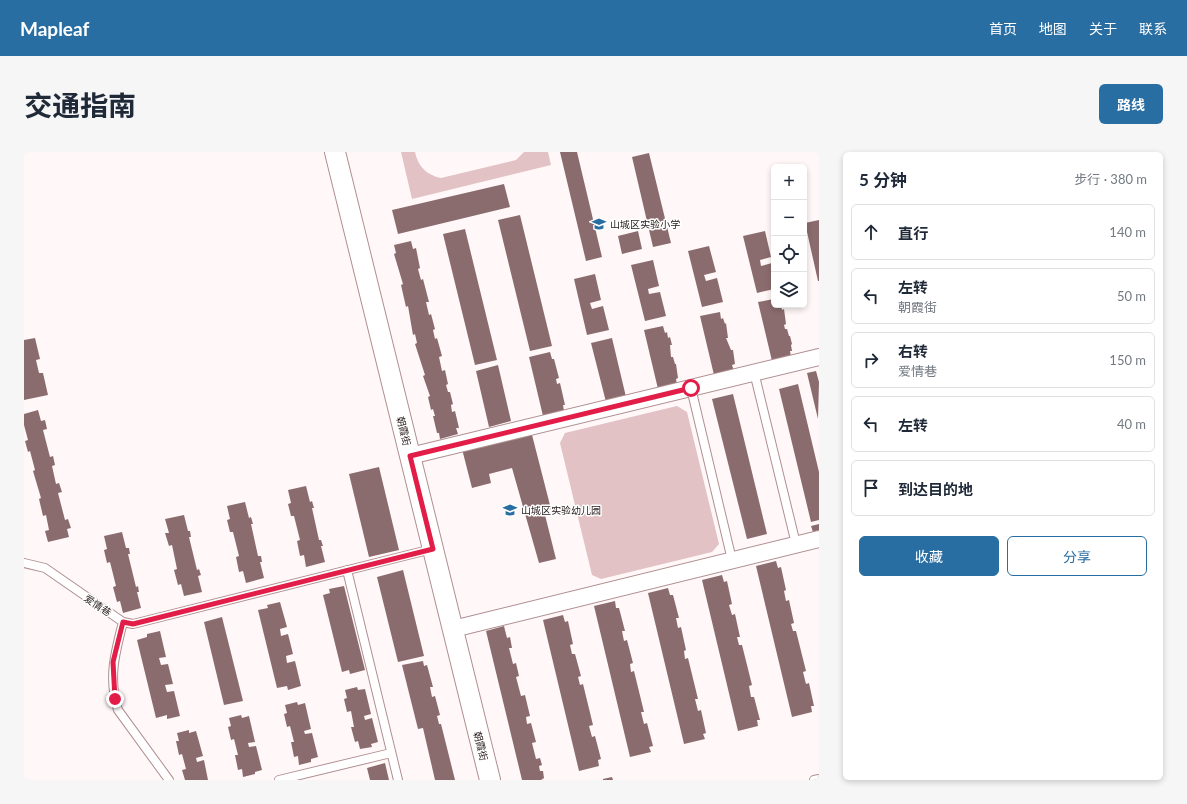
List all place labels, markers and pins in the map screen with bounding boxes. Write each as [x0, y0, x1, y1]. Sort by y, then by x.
school or university icon: 山城区实验小学 [591, 216, 607, 232]
place label: 山城区实验小学 [610, 218, 680, 230]
school or university icon: 山城区实验幼儿园 [502, 502, 518, 518]
place label: 山城区实验幼儿园 [521, 504, 601, 516]

